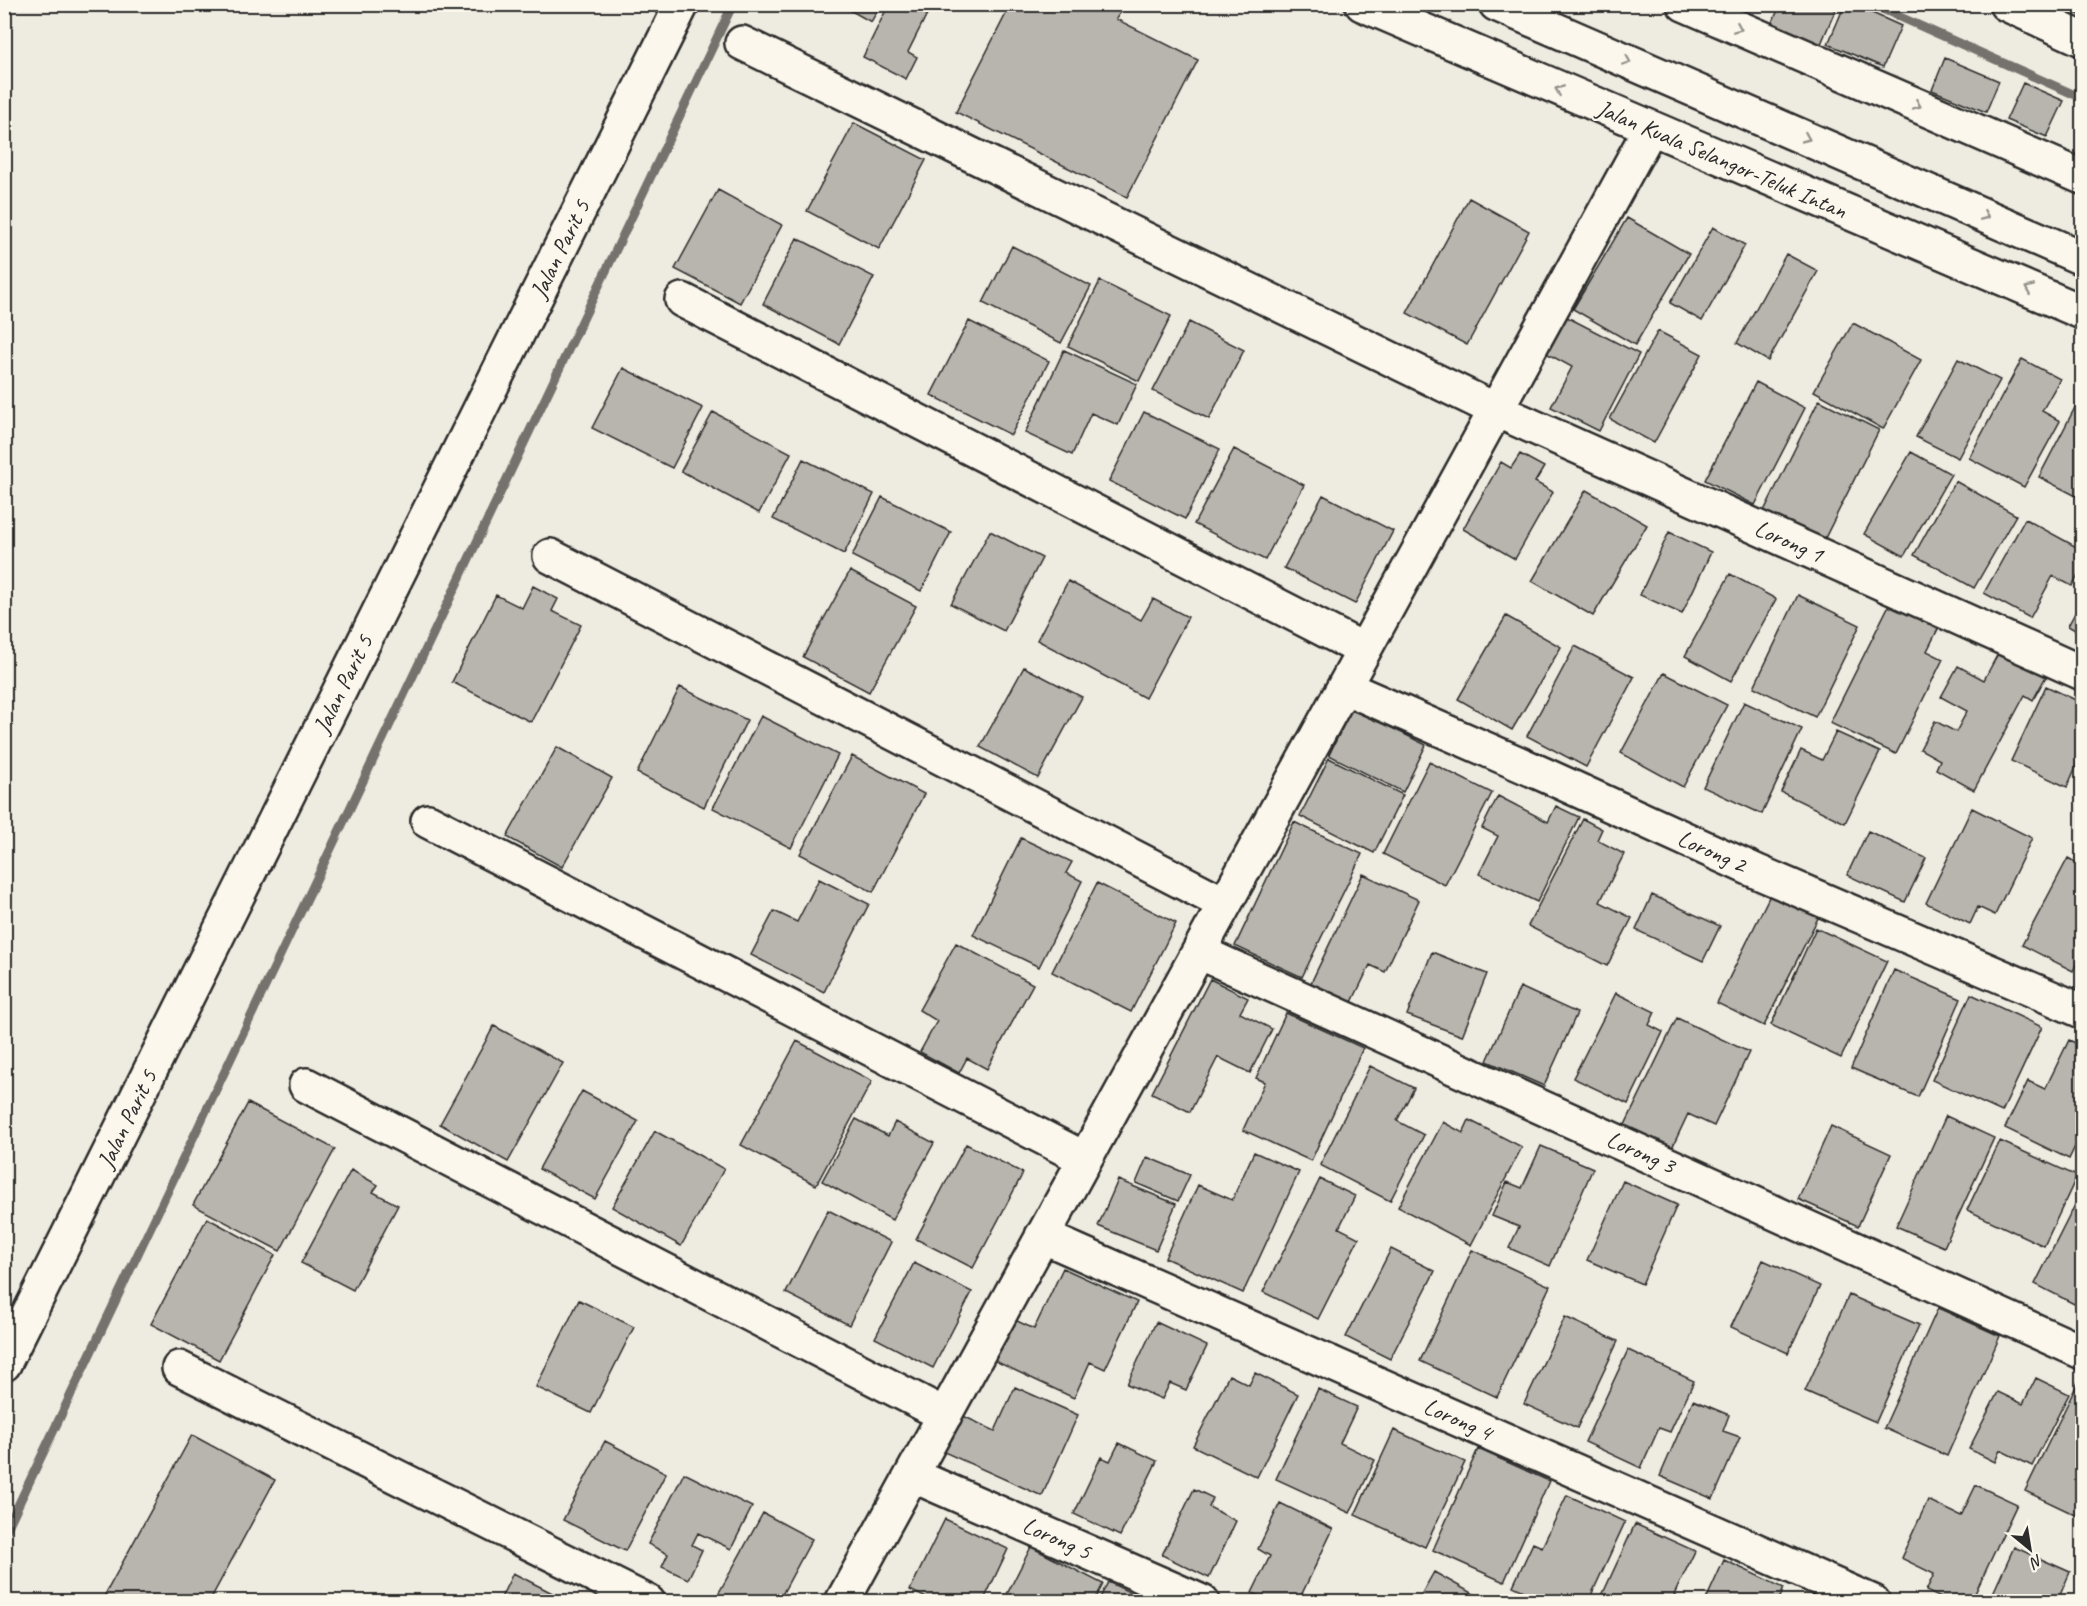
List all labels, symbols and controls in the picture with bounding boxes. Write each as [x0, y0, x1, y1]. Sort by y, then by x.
one-way arrow [1732, 21, 1743, 33]
one-way arrow [1621, 54, 1632, 66]
one-way arrow [1554, 85, 1565, 97]
street label: Jalan Kuala Selangor-Teluk Intan [1592, 92, 1852, 225]
one-way arrow [1911, 98, 1922, 110]
one-way arrow [1800, 131, 1811, 143]
street label: Jalan Parit 5 [523, 194, 597, 304]
one-way arrow [1979, 209, 1990, 221]
one-way arrow [2024, 284, 2035, 296]
street label: Lorong 1 [1750, 513, 1829, 570]
street label: Jalan Parit 5 [306, 629, 380, 739]
street label: Lorong 2 [1673, 823, 1753, 880]
street label: Jalan Parit 5 [90, 1064, 164, 1174]
street label: Lorong 3 [1602, 1124, 1682, 1181]
street label: Lorong 4 [1419, 1391, 1499, 1448]
street label: Lorong 5 [1018, 1510, 1097, 1567]
north arrow [2000, 1519, 2060, 1579]
text: N [2025, 1550, 2046, 1574]

